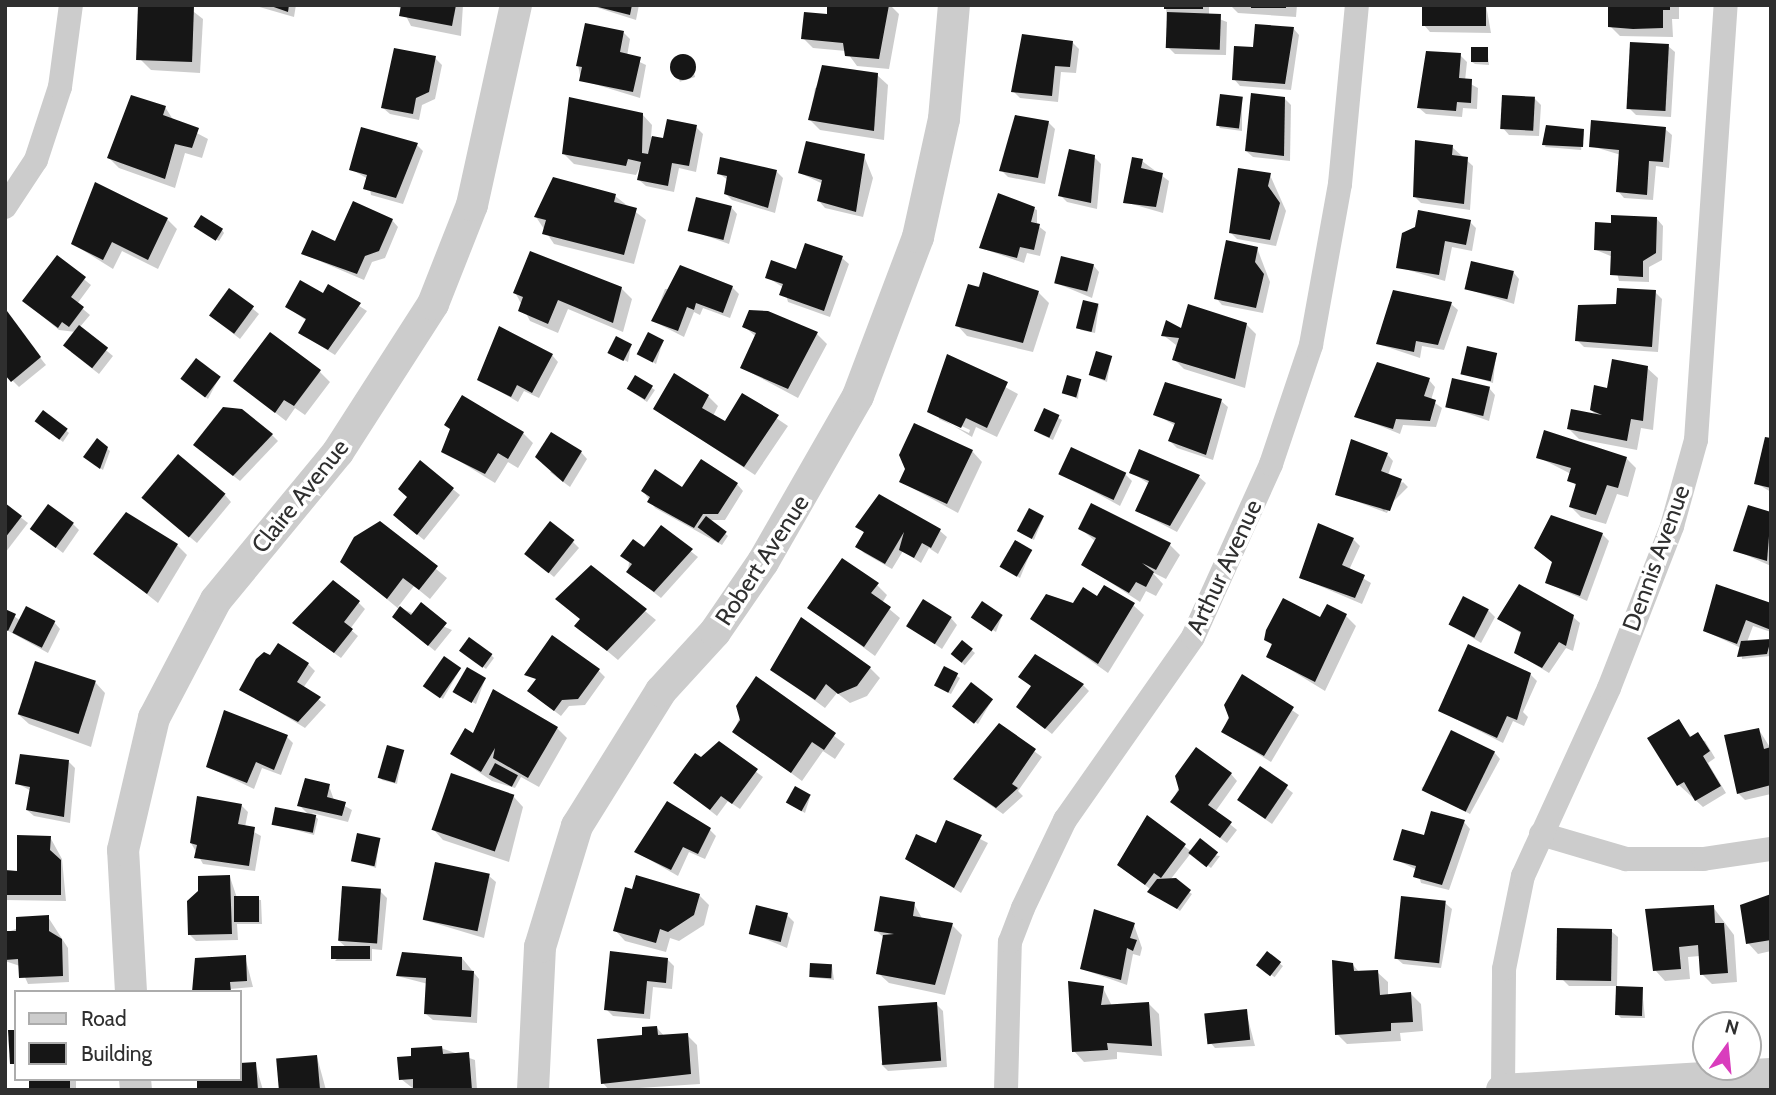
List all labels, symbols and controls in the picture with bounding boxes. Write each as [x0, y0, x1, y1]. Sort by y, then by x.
street label: Claire Avenue [245, 433, 355, 559]
street label: Dennis Avenue [1616, 481, 1696, 635]
street label: Robert Avenue [709, 489, 815, 631]
street label: Arthur Avenue [1180, 495, 1268, 639]
legend [14, 990, 242, 1081]
text: Road [81, 1006, 127, 1031]
north arrow [1692, 1011, 1762, 1081]
text: N [1723, 1014, 1742, 1040]
text: Building [81, 1041, 152, 1066]

